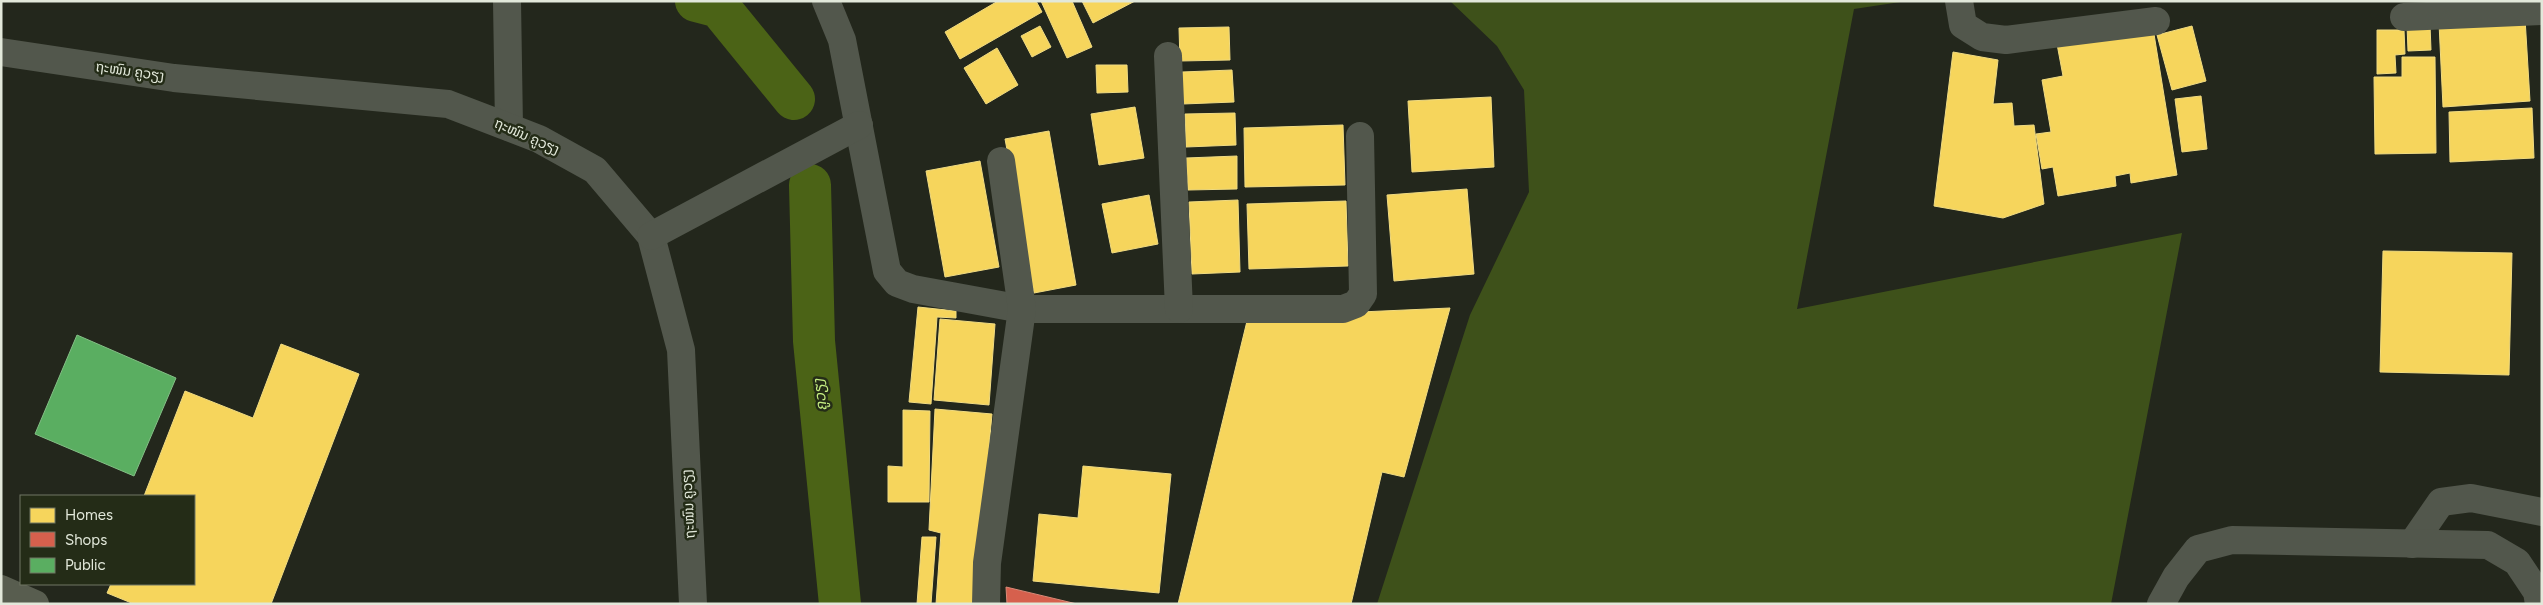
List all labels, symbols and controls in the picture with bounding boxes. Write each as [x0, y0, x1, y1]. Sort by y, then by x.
street label: ຖະໜົນ ຄູວຽງ [94, 58, 166, 85]
street label: ຖະໜົນ ຄູວຽງ [492, 115, 562, 158]
water label: ຄູວຽງ [809, 377, 832, 412]
street label: ຖະໜົນ ຄູວຽງ [678, 469, 699, 539]
legend [20, 495, 195, 585]
text: Homes [65, 506, 113, 524]
text: Shops [65, 531, 107, 549]
text: Public [65, 556, 106, 574]

